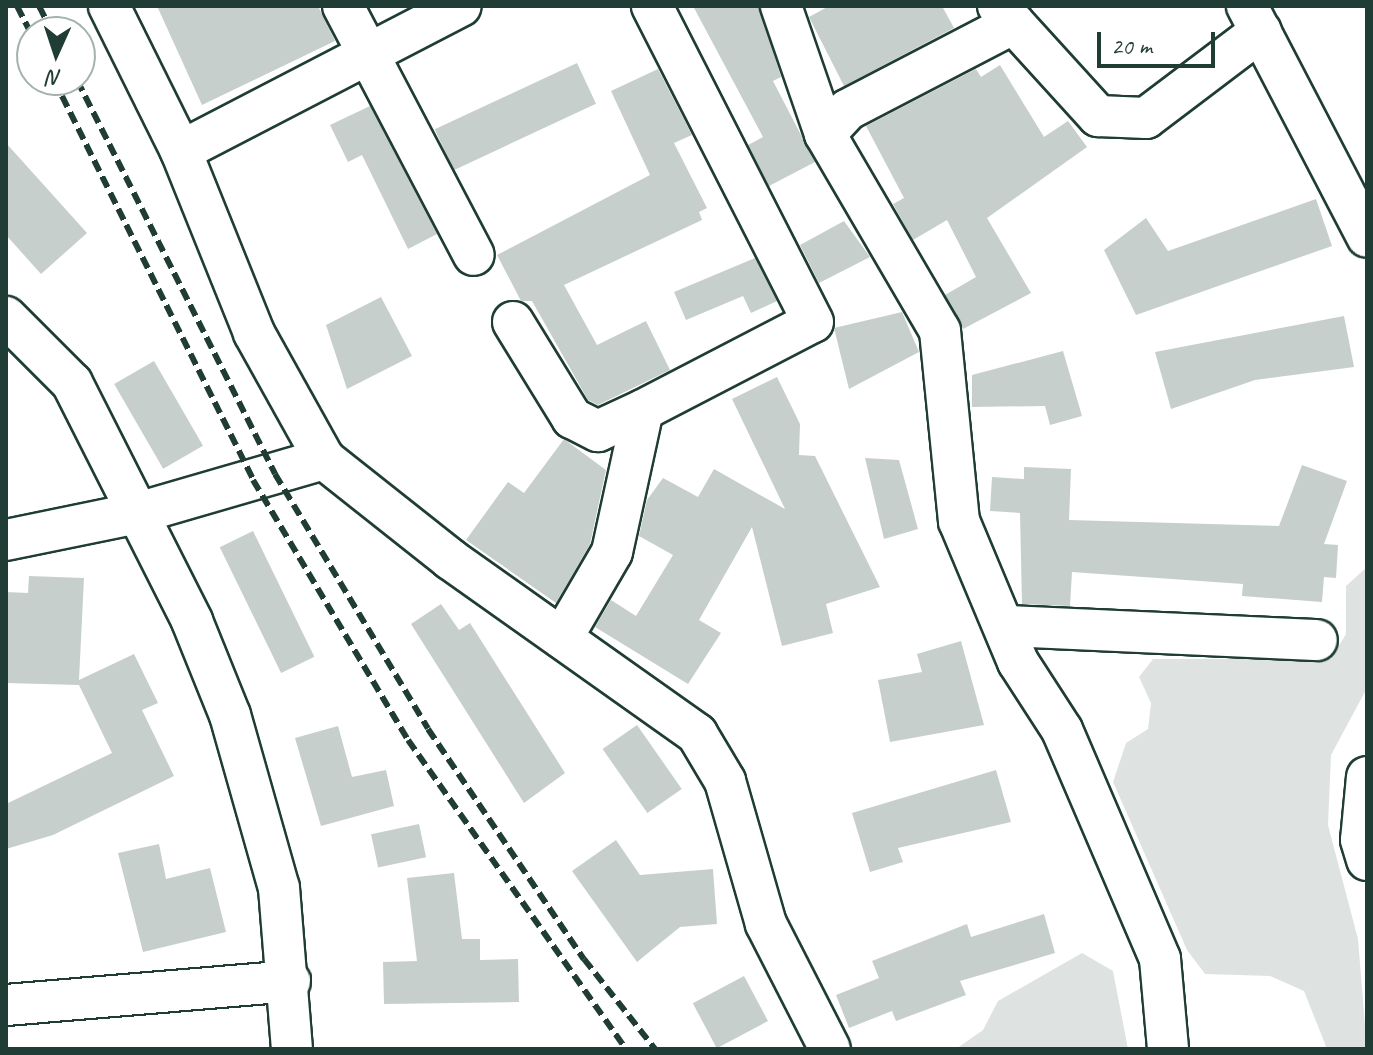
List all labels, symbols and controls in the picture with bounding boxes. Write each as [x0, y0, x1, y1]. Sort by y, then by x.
north arrow [16, 16, 96, 96]
scale bar [1101, 16, 1219, 66]
text: 20 m [1111, 31, 1152, 61]
text: N [47, 64, 62, 92]

